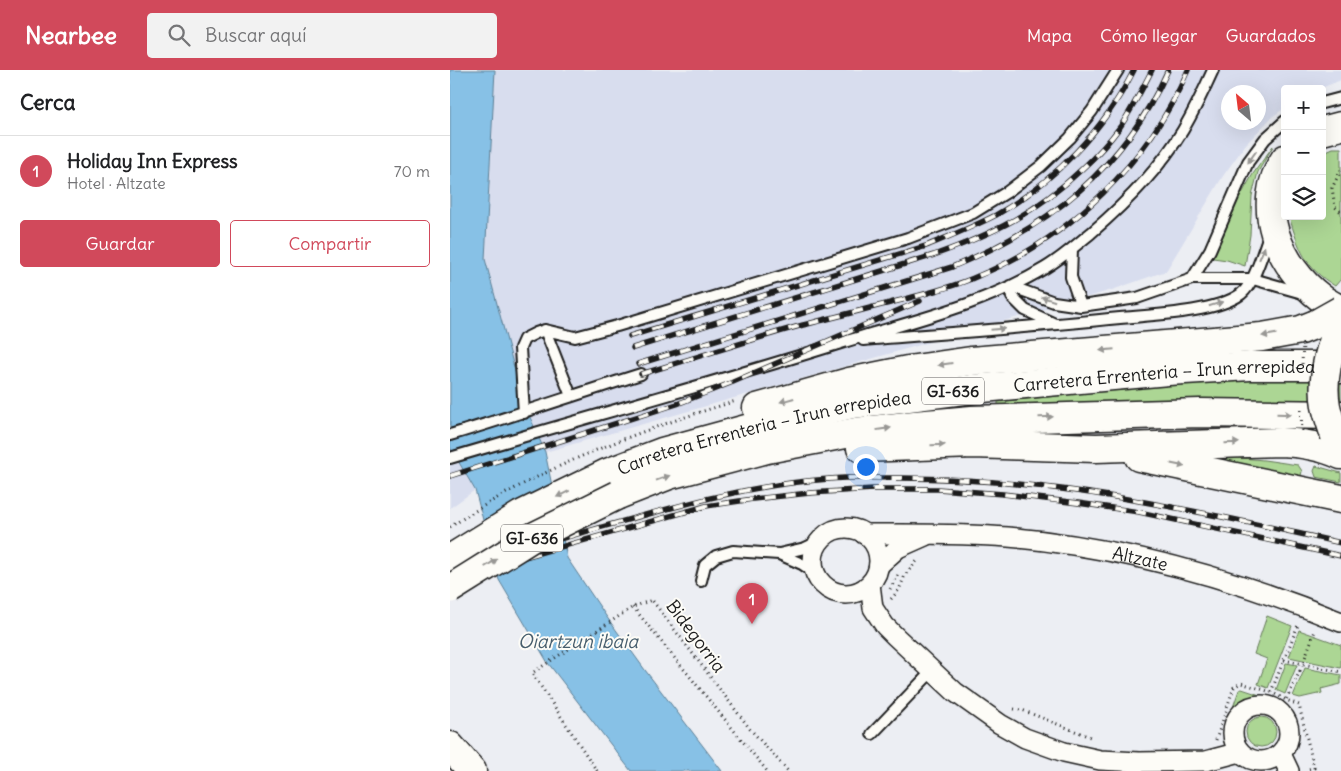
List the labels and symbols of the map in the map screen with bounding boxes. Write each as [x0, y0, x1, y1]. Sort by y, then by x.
north arrow [1221, 85, 1266, 130]
one-way arrow [1247, 150, 1257, 164]
one-way arrow [1258, 245, 1266, 260]
one-way arrow [1041, 295, 1056, 302]
one-way arrow [1209, 300, 1224, 308]
one-way arrow [990, 325, 1006, 333]
one-way arrow [1261, 332, 1277, 340]
one-way arrow [1099, 346, 1115, 354]
street label: Carretera Errenteria – Irun errepidea [1012, 355, 1315, 397]
one-way arrow [937, 361, 953, 369]
road number: GI-636 [922, 378, 984, 404]
street label: Carretera Errenteria – Irun errepidea [614, 385, 912, 480]
one-way arrow [779, 396, 794, 404]
one-way arrow [1276, 410, 1292, 418]
one-way arrow [1038, 413, 1054, 421]
one-way arrow [876, 425, 892, 433]
one-way arrow [1225, 439, 1241, 447]
one-way arrow [930, 441, 946, 449]
your location [853, 454, 879, 480]
one-way arrow [1171, 462, 1187, 470]
one-way arrow [656, 473, 670, 481]
one-way arrow [556, 490, 570, 498]
road number: GI-636 [501, 524, 563, 552]
street label: Altzate [1111, 541, 1170, 575]
one-way arrow [485, 558, 498, 568]
pin: 1 [736, 583, 768, 624]
street label: Bidegorria [661, 595, 731, 677]
water label: Oiartzun ibaia [518, 629, 639, 653]

